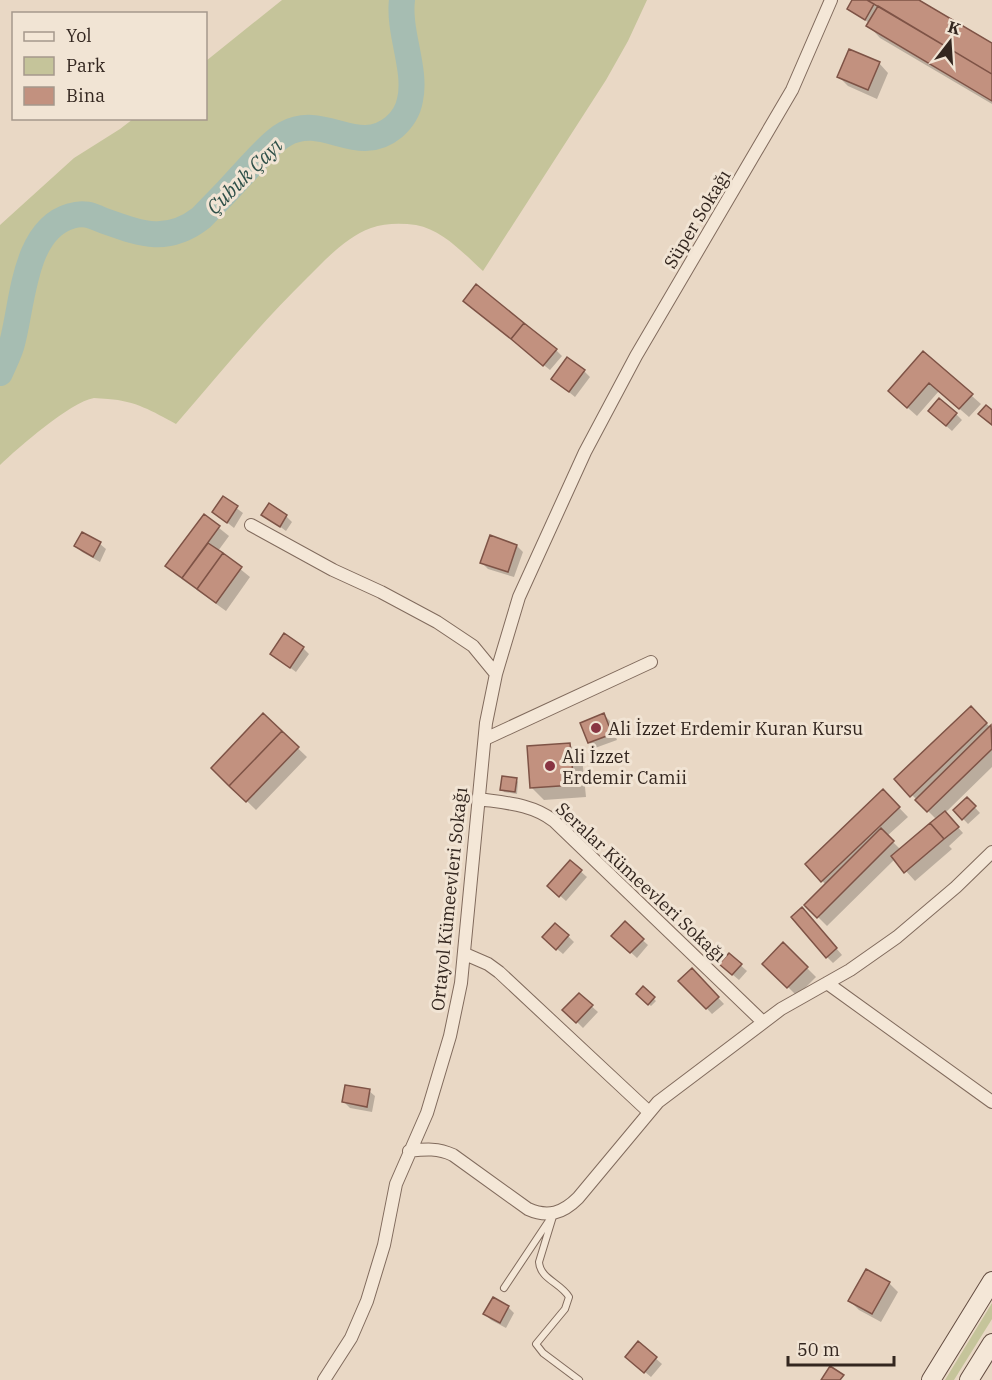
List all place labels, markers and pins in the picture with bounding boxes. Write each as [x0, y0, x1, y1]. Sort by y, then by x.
place label: Ali İzzet Erdemir Kuran Kursu [608, 717, 863, 740]
marker: Ali İzzet Erdemir Kuran Kursu [589, 721, 603, 735]
place label: Ali İzzet Erdemir Camii [562, 745, 687, 789]
marker: Ali İzzet Erdemir Camii [543, 759, 557, 773]

